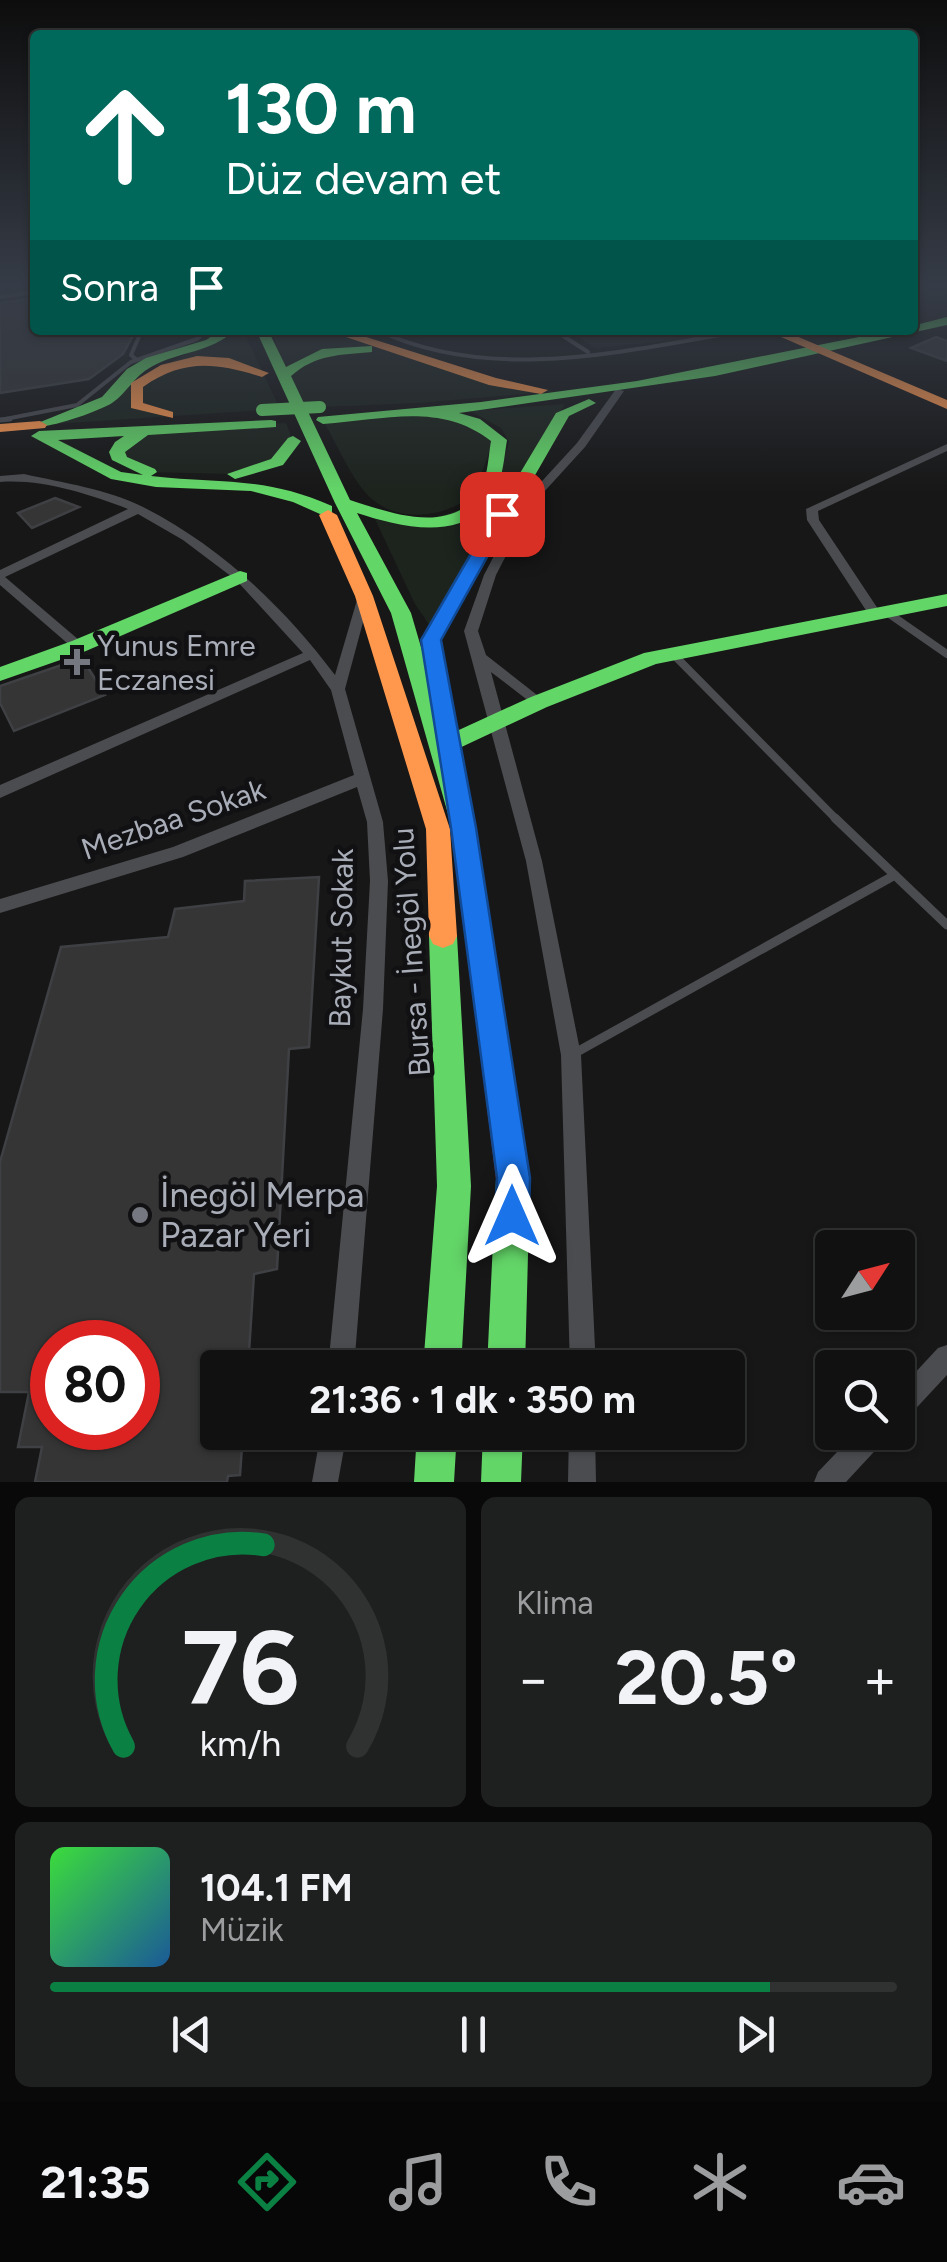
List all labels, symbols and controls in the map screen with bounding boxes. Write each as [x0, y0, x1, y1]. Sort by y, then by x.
text: 130 m [225, 66, 417, 151]
icon: ahead [60, 70, 190, 200]
text: Düz devam et [225, 151, 501, 205]
icon: arrive [179, 260, 234, 315]
text: Sonra [60, 265, 159, 311]
pin [460, 472, 545, 557]
icon: arrive [475, 487, 530, 542]
place label: Yunus Emre Eczanesi [97, 627, 256, 698]
marker: Yunus Emre Eczanesi [66, 651, 88, 673]
street label: Mezbaa Sokak [76, 770, 270, 868]
street label: Bursa - İnegöl Yolu [384, 826, 438, 1078]
street label: Baykut Sokak [321, 848, 361, 1028]
position arrow [460, 1164, 564, 1268]
place label: İnegöl Merpa Pazar Yeri [160, 1174, 364, 1256]
marker: İnegöl Merpa Pazar Yeri [129, 1204, 151, 1226]
north arrow [815, 1230, 915, 1330]
map controls [815, 1230, 915, 1450]
speed limit sign: 80 [30, 1320, 160, 1450]
button: search [815, 1350, 915, 1450]
text: 21:36 · 1 dk · 350 m [309, 1377, 636, 1423]
text: Klima [516, 1584, 594, 1622]
text: 76 [181, 1605, 300, 1730]
text: 20.5° [615, 1633, 798, 1723]
text: − [516, 1646, 550, 1712]
text: + [863, 1646, 897, 1712]
text: km/h [200, 1722, 281, 1765]
text: 104.1 FM [200, 1865, 353, 1911]
text: Müzik [200, 1911, 284, 1949]
icon: previous [164, 2007, 219, 2062]
icon: pause [446, 2007, 501, 2062]
icon: next [728, 2007, 783, 2062]
icon: directions [232, 2147, 302, 2217]
icon: music [383, 2147, 453, 2217]
icon: phone [534, 2147, 604, 2217]
icon: climate [685, 2147, 755, 2217]
icon: car [836, 2147, 906, 2217]
text: 21:35 [41, 2155, 150, 2209]

